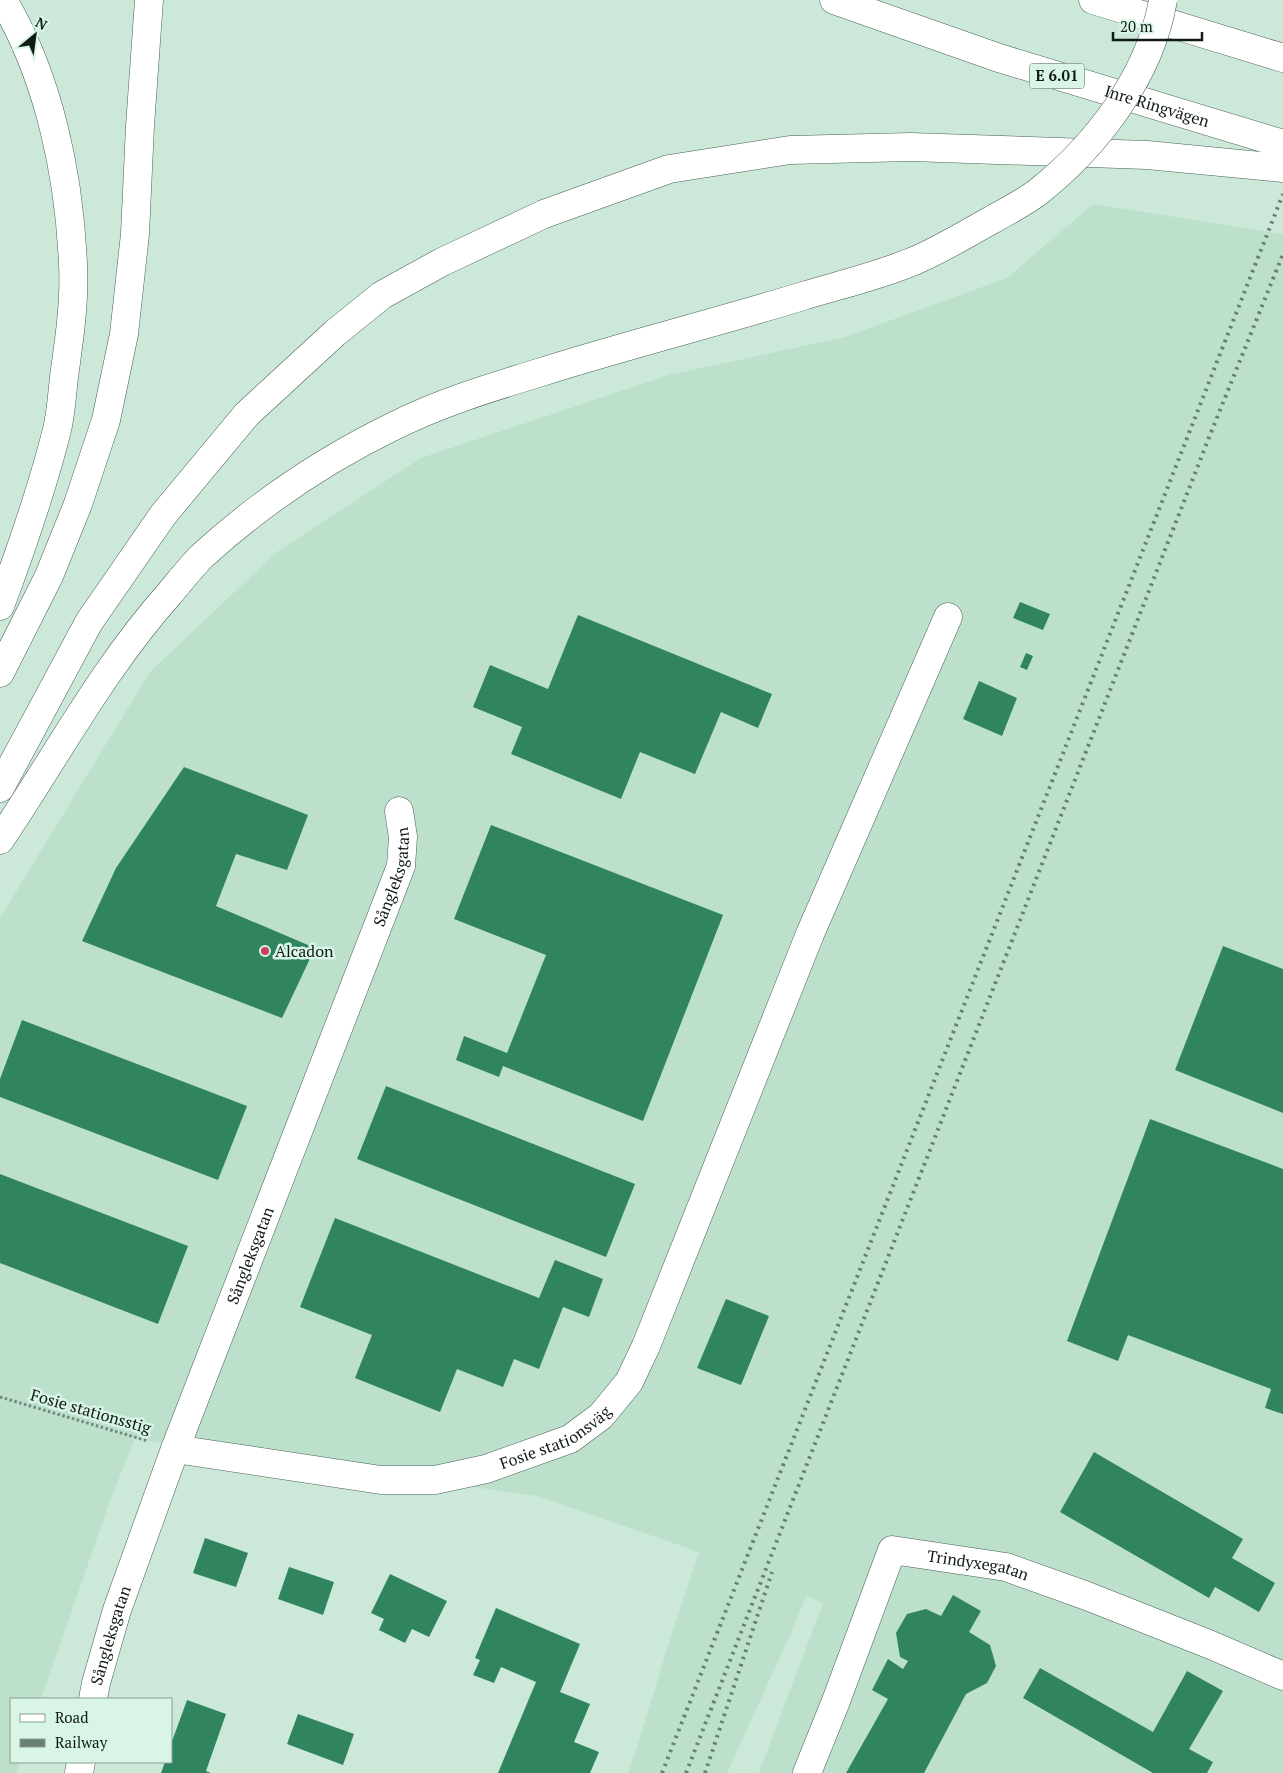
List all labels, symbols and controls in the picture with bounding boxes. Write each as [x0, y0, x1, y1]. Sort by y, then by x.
north arrow [10, 10, 60, 60]
scale bar [1113, 10, 1202, 42]
text: N [32, 12, 51, 34]
text: 20 m [1120, 16, 1153, 36]
road number: E 6.01 [1030, 64, 1084, 88]
street label: Inre Ringvägen [1102, 80, 1213, 132]
street label: Sångleksgatan [368, 825, 414, 930]
place label: Alcadon [275, 940, 334, 962]
marker: Alcadon [259, 945, 271, 957]
street label: Sångleksgatan [221, 1203, 279, 1307]
street label: Fosie stationsstig [28, 1383, 154, 1439]
street label: Fosie stationsväg [496, 1401, 616, 1474]
street label: Trindyxegatan [926, 1544, 1032, 1585]
street label: Sångleksgatan [85, 1582, 136, 1688]
legend [10, 1698, 172, 1763]
text: Road [55, 1707, 88, 1727]
text: Railway [55, 1732, 108, 1752]

